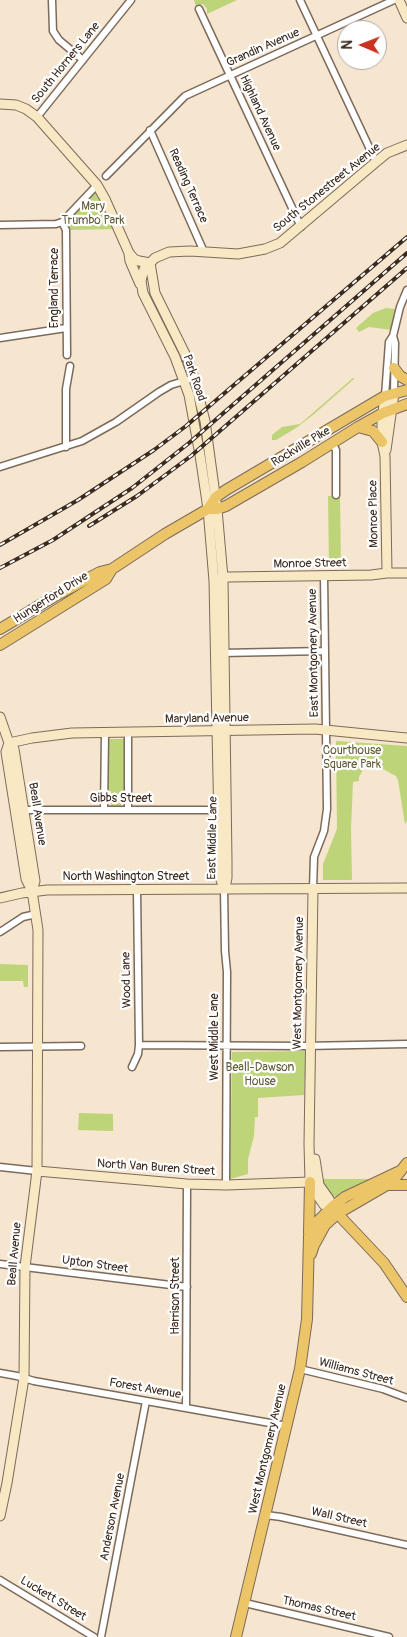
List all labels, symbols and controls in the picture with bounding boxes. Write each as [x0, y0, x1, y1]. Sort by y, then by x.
street label: South Horners Lane [29, 19, 103, 107]
north arrow [337, 20, 387, 70]
street label: Grandin Avenue [224, 25, 302, 71]
text: N [339, 40, 356, 50]
street label: Highland Avenue [236, 73, 284, 153]
street label: South Stonestreet Avenue [270, 140, 384, 236]
street label: Reading Terrace [165, 147, 211, 225]
park label: Mary Trumbo Park [62, 200, 124, 228]
street label: England Terrace [48, 248, 62, 328]
street label: Park Road [179, 353, 209, 403]
street label: Rockville Pike [269, 424, 333, 470]
street label: Monroe Place [366, 480, 382, 548]
street label: Monroe Street [273, 556, 347, 572]
street label: Hungerford Drive [11, 569, 91, 627]
street label: East Montgomery Avenue [306, 589, 322, 717]
street label: Maryland Avenue [165, 711, 249, 727]
park label: Courthouse Square Park [323, 744, 381, 772]
street label: Beall Avenue [25, 782, 49, 846]
street label: Gibbs Street [90, 792, 152, 806]
street label: East Middle Lane [205, 796, 221, 880]
street label: North Washington Street [63, 870, 189, 884]
street label: West Montgomery Avenue [291, 916, 307, 1050]
street label: Wood Lane [119, 952, 135, 1008]
street label: West Middle Lane [208, 993, 222, 1081]
park label: Beall-Dawson House [226, 1061, 294, 1089]
street label: North Van Buren Street [97, 1157, 215, 1179]
street label: Beall Avenue [5, 1222, 25, 1286]
street label: Upton Street [61, 1253, 129, 1277]
street label: Harrison Street [169, 1257, 183, 1335]
street label: Williams Street [317, 1355, 395, 1389]
street label: Forest Avenue [108, 1376, 182, 1402]
street label: West Montgomery Avenue [246, 1383, 290, 1515]
street label: Anderson Avenue [97, 1472, 129, 1562]
street label: Wall Street [310, 1505, 368, 1531]
street label: Luckett Street [17, 1574, 89, 1624]
street label: Thomas Street [281, 1594, 357, 1624]

